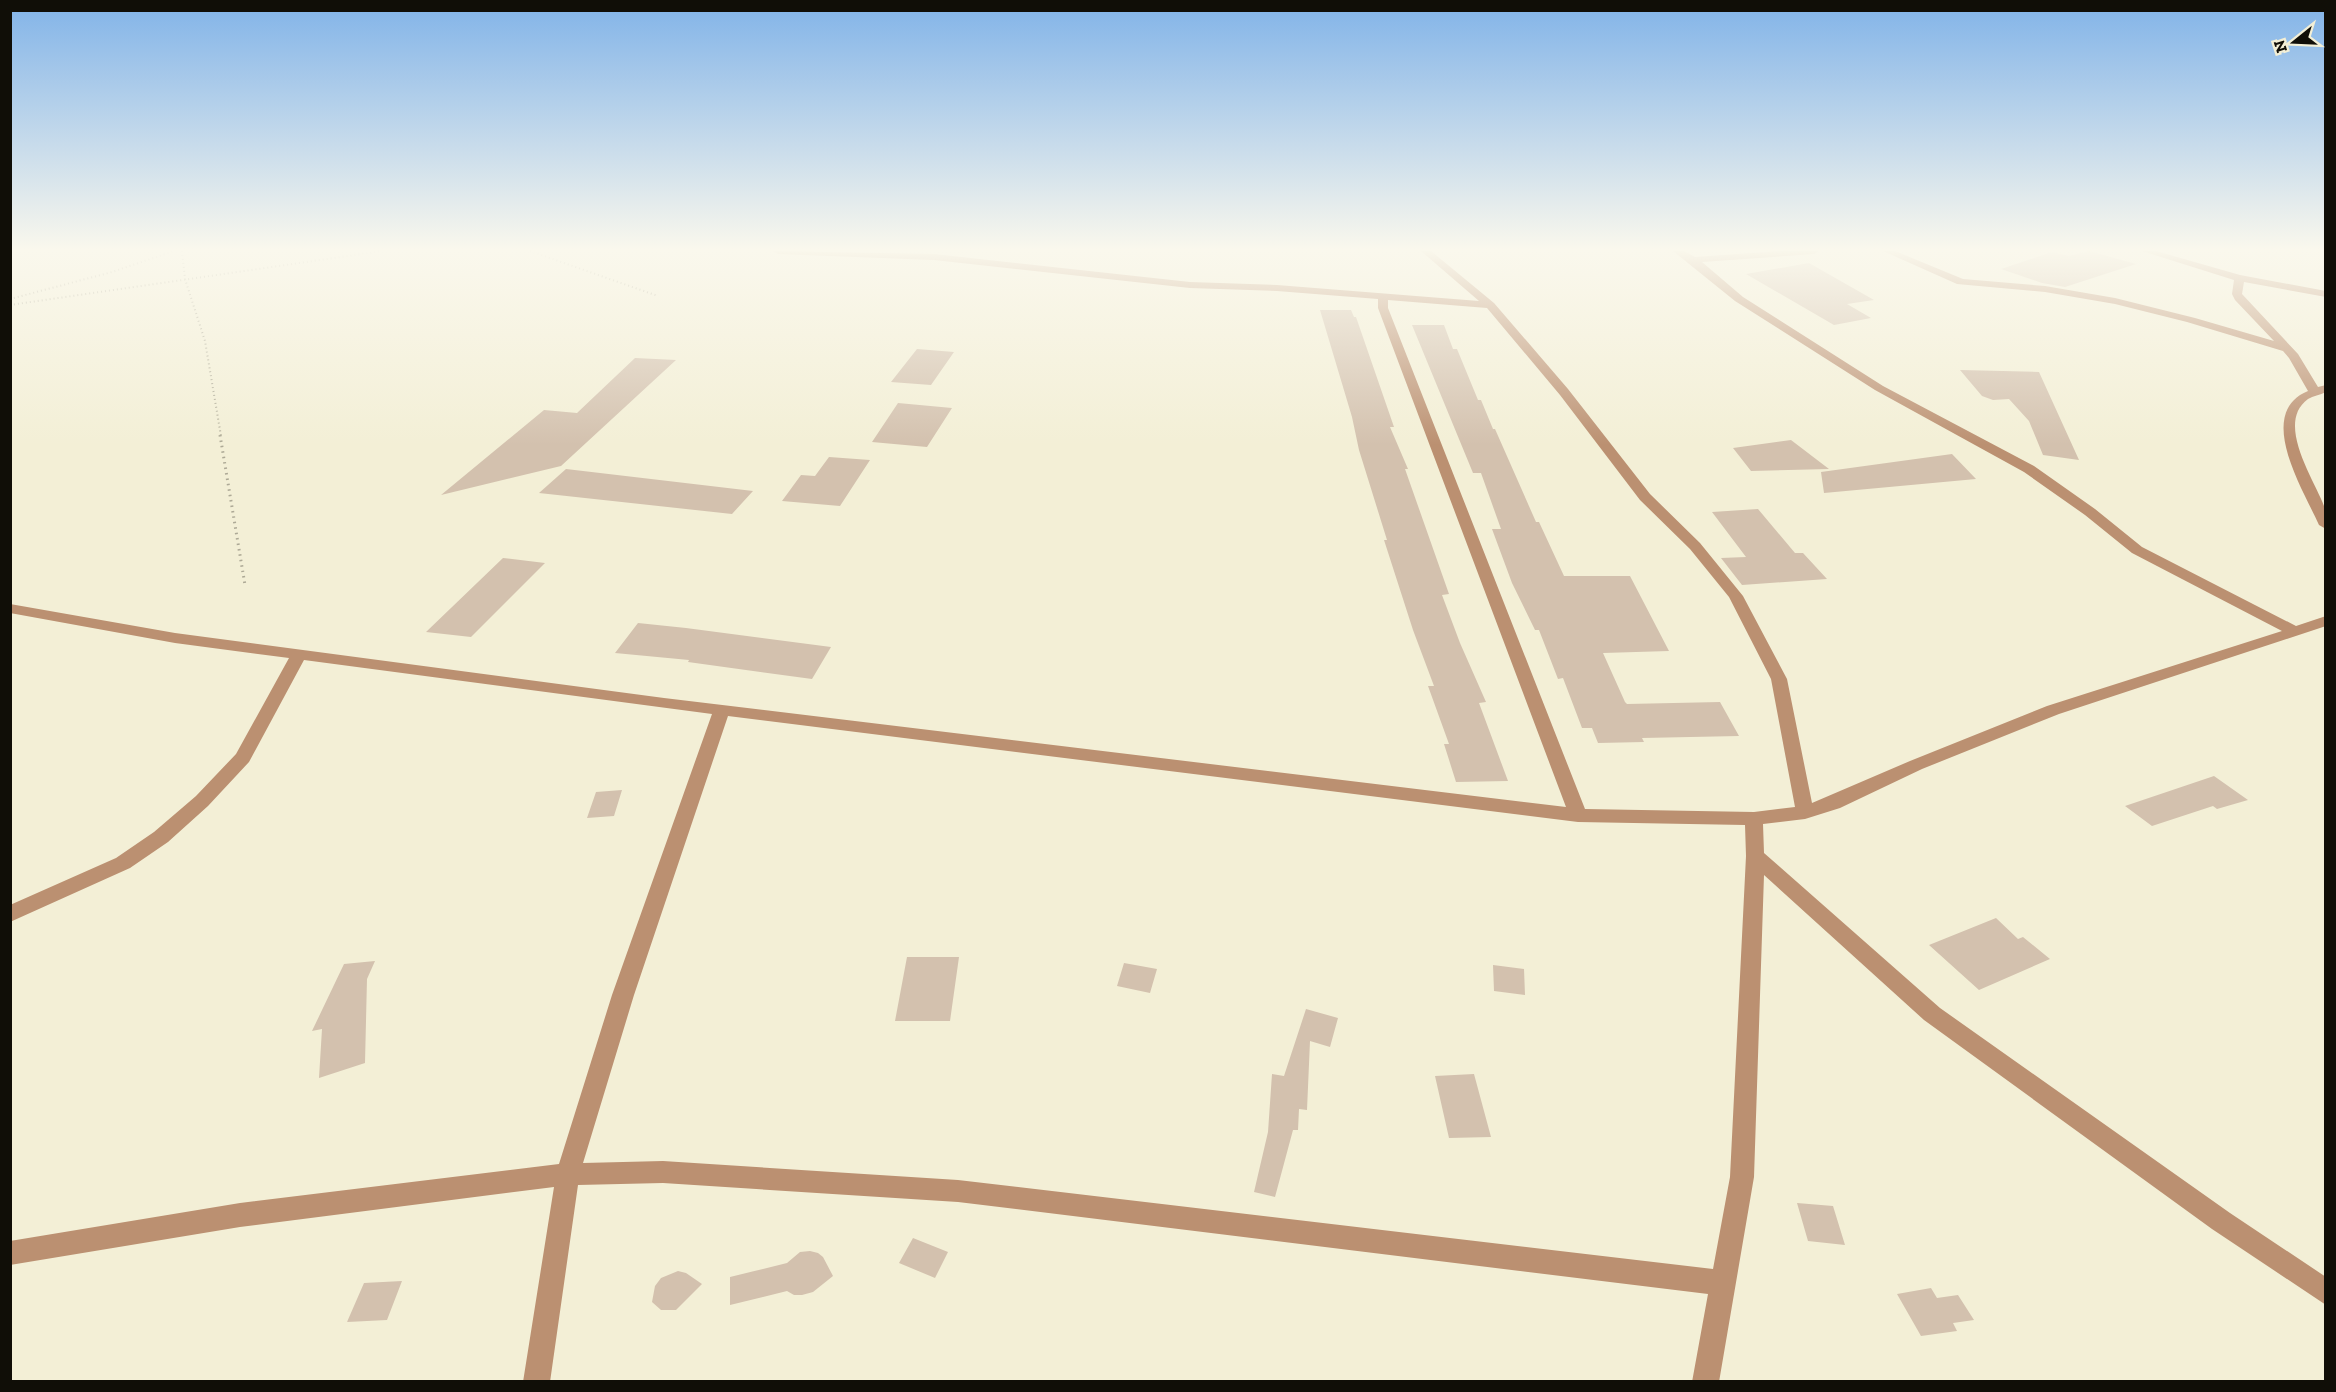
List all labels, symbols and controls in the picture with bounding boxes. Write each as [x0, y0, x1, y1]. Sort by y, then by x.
north arrow [2264, 12, 2324, 72]
text: N [2269, 38, 2291, 55]

